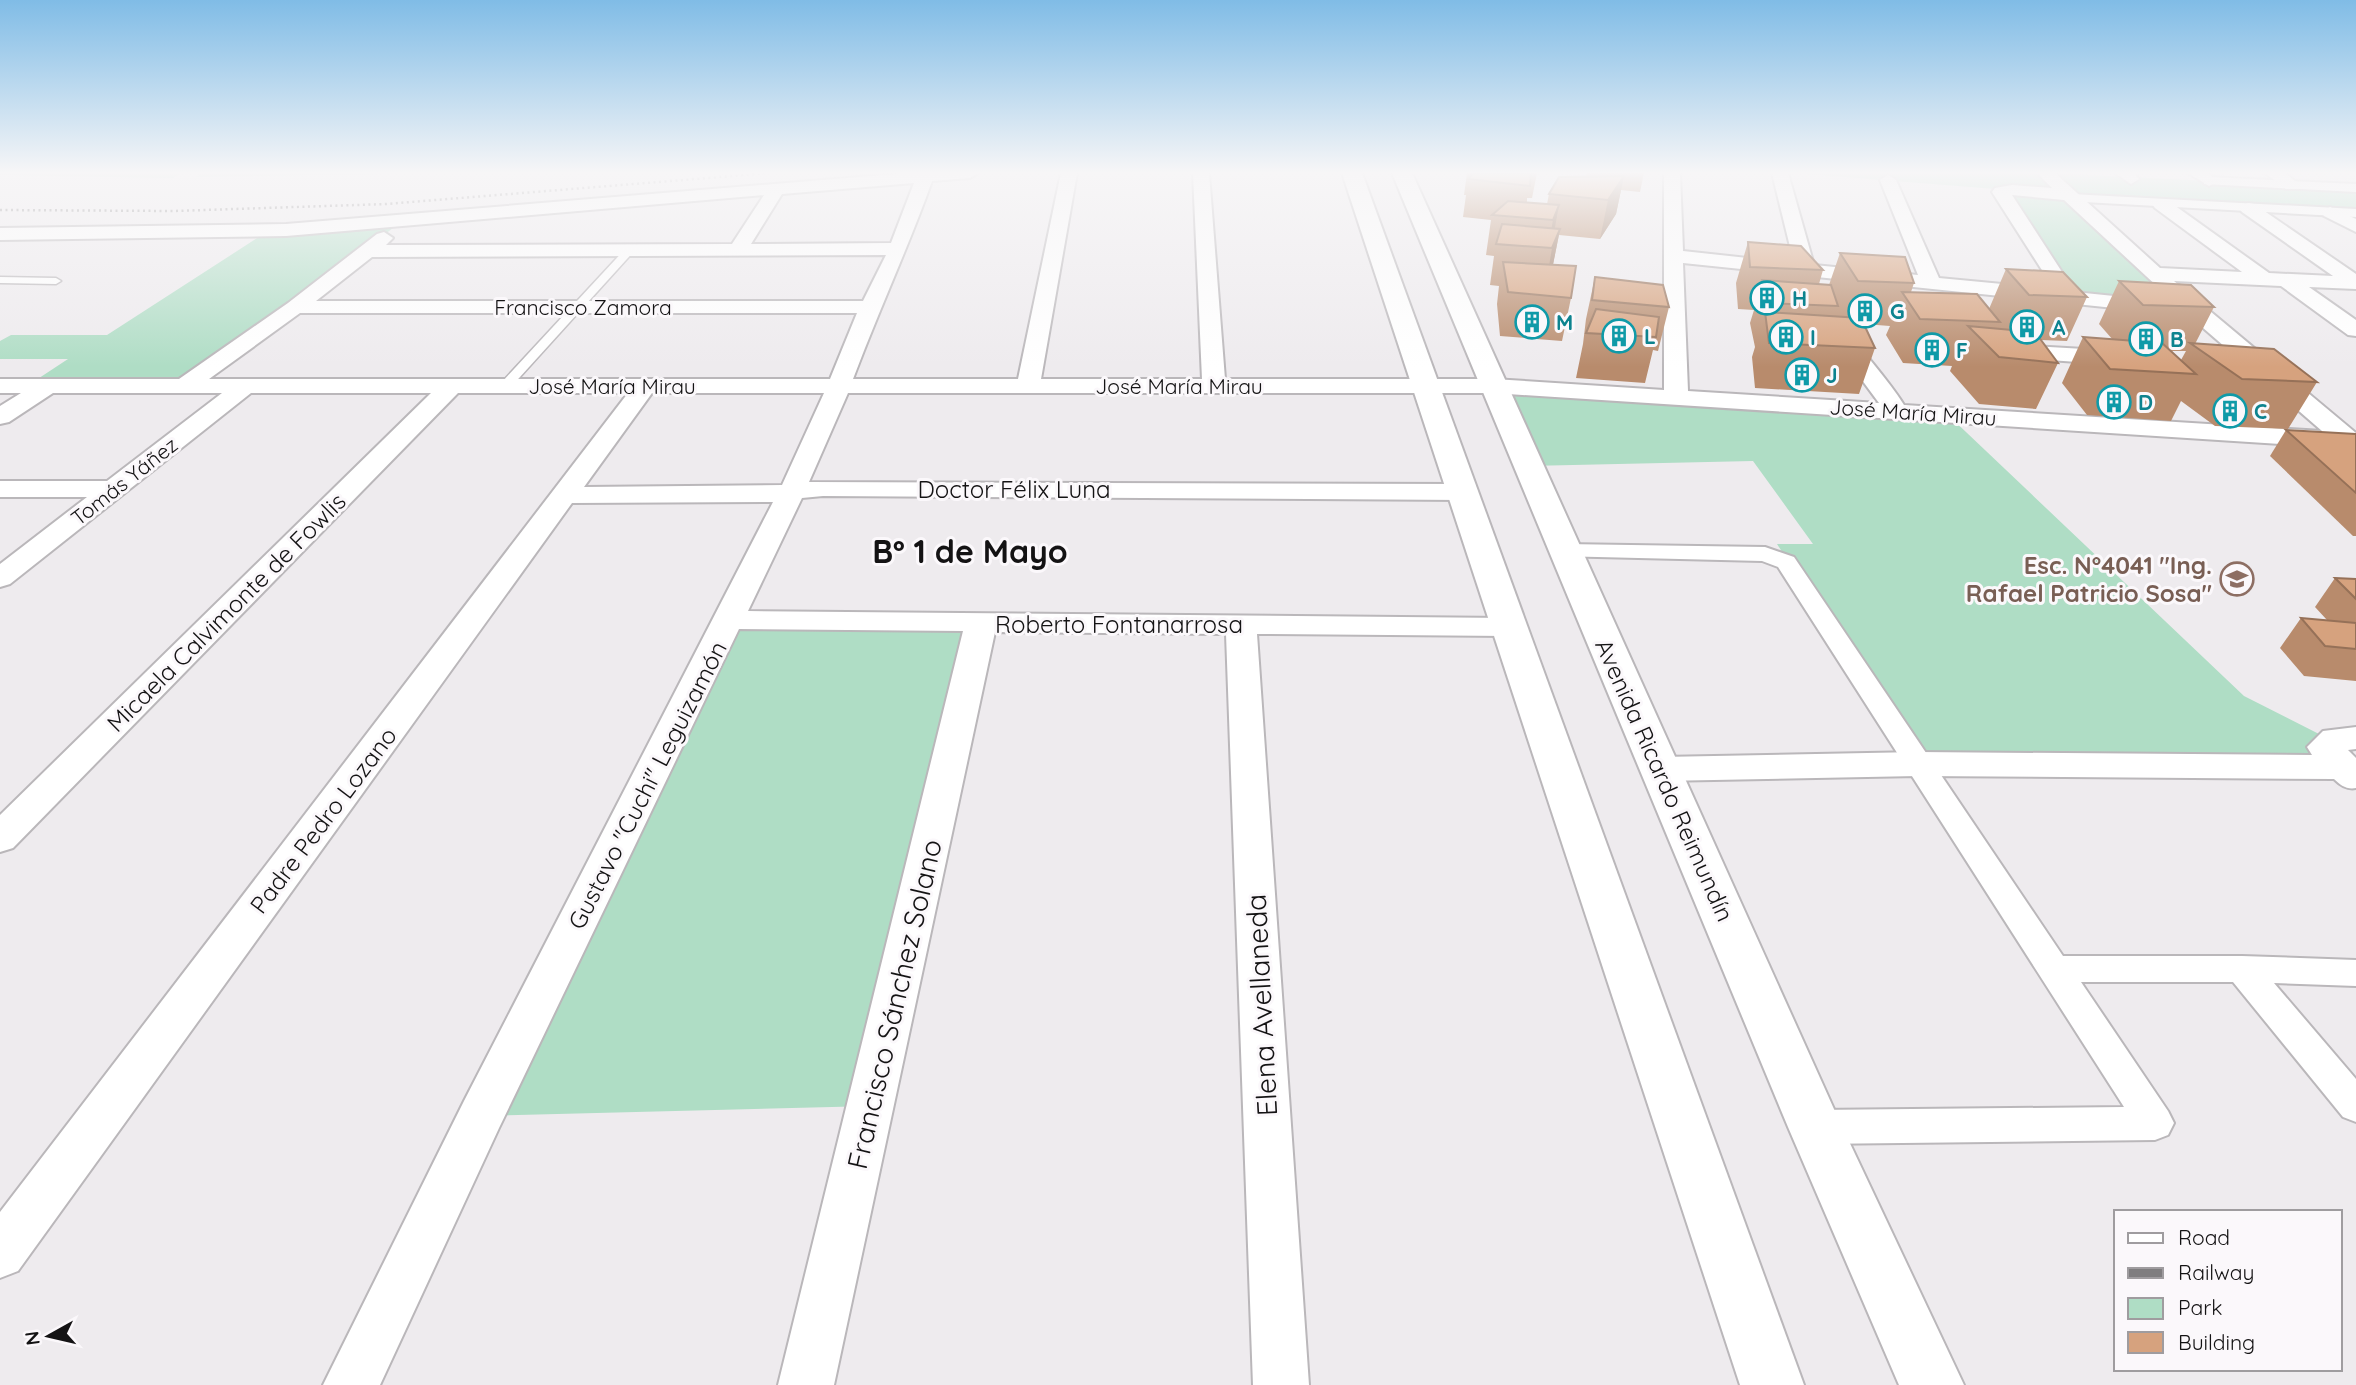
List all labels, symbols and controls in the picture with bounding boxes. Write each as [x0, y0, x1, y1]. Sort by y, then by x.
building icon: H [1748, 279, 1786, 317]
place label: H [1792, 285, 1807, 311]
building icon: G [1846, 292, 1884, 330]
street label: Francisco Zamora [494, 294, 672, 320]
place label: G [1890, 298, 1905, 324]
building icon: M [1513, 303, 1551, 341]
building icon: A [2008, 308, 2046, 346]
place label: M [1556, 309, 1573, 335]
place label: A [2052, 314, 2066, 340]
building icon: L [1600, 317, 1638, 355]
building icon: I [1767, 318, 1805, 356]
building icon: B [2127, 320, 2165, 358]
place label: L [1644, 323, 1656, 349]
place label: I [1810, 324, 1816, 350]
place label: B [2170, 326, 2184, 352]
building icon: F [1913, 331, 1951, 369]
place label: F [1956, 337, 1968, 363]
building icon: J [1783, 356, 1821, 394]
place label: J [1826, 362, 1838, 388]
street label: José María Mirau [528, 373, 696, 399]
street label: José María Mirau [1095, 373, 1263, 399]
building icon: D [2095, 383, 2133, 421]
place label: D [2138, 389, 2153, 415]
building icon: C [2211, 392, 2249, 430]
street label: José María Mirau [1829, 393, 1997, 431]
place label: C [2254, 398, 2267, 424]
street label: Tomás Yáñez [65, 431, 183, 531]
street label: Doctor Félix Luna [917, 474, 1111, 504]
street label: Micaela Calvimonte de Fowlis [100, 486, 352, 738]
district label: Bº 1 de Mayo [872, 531, 1068, 571]
place label: Esc. N°4041 "Ing. Rafael Patricio Sosa" [1966, 550, 2212, 608]
school or university icon: Esc. N°4041 "Ing. Rafael Patricio Sosa" [2218, 560, 2256, 598]
street label: Roberto Fontanarrosa [995, 609, 1243, 639]
street label: Avenida Ricardo Reimundín [1589, 634, 1741, 926]
street label: Gustavo "Cuchi" Leguizamón [561, 636, 733, 934]
street label: Padre Pedro Lozano [243, 721, 403, 919]
street label: Francisco Sánchez Solano [839, 836, 949, 1172]
street label: Elena Avellaneda [1238, 893, 1284, 1117]
legend [2114, 1210, 2342, 1371]
text: Road [2178, 1224, 2230, 1250]
text: Railway [2178, 1259, 2254, 1285]
text: Park [2178, 1294, 2222, 1320]
north arrow [14, 1301, 84, 1371]
text: Building [2178, 1329, 2255, 1355]
text: N [19, 1330, 45, 1347]

